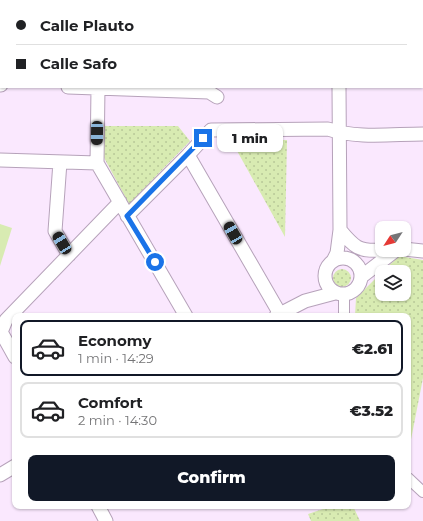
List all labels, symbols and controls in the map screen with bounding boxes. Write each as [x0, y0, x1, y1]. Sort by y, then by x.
text: Calle Plauto [40, 16, 134, 35]
text: Calle Safo [40, 54, 117, 73]
car [91, 121, 103, 145]
callout: 1 min [217, 124, 283, 152]
route end [194, 129, 212, 147]
text: 1 min [232, 130, 268, 146]
car [222, 220, 244, 246]
north arrow [375, 221, 411, 257]
map controls [375, 221, 411, 301]
car [51, 230, 73, 256]
route start [146, 253, 164, 271]
button: layers [375, 265, 411, 301]
icon: car [30, 330, 66, 366]
text: Economy [78, 331, 151, 350]
text: €2.61 [352, 339, 393, 358]
text: 1 min · 14:29 [78, 350, 154, 366]
icon: car [30, 392, 66, 428]
text: Comfort [78, 393, 143, 412]
text: €3.52 [349, 401, 393, 420]
text: 2 min · 14:30 [78, 412, 157, 428]
button: Confirm [28, 455, 395, 501]

